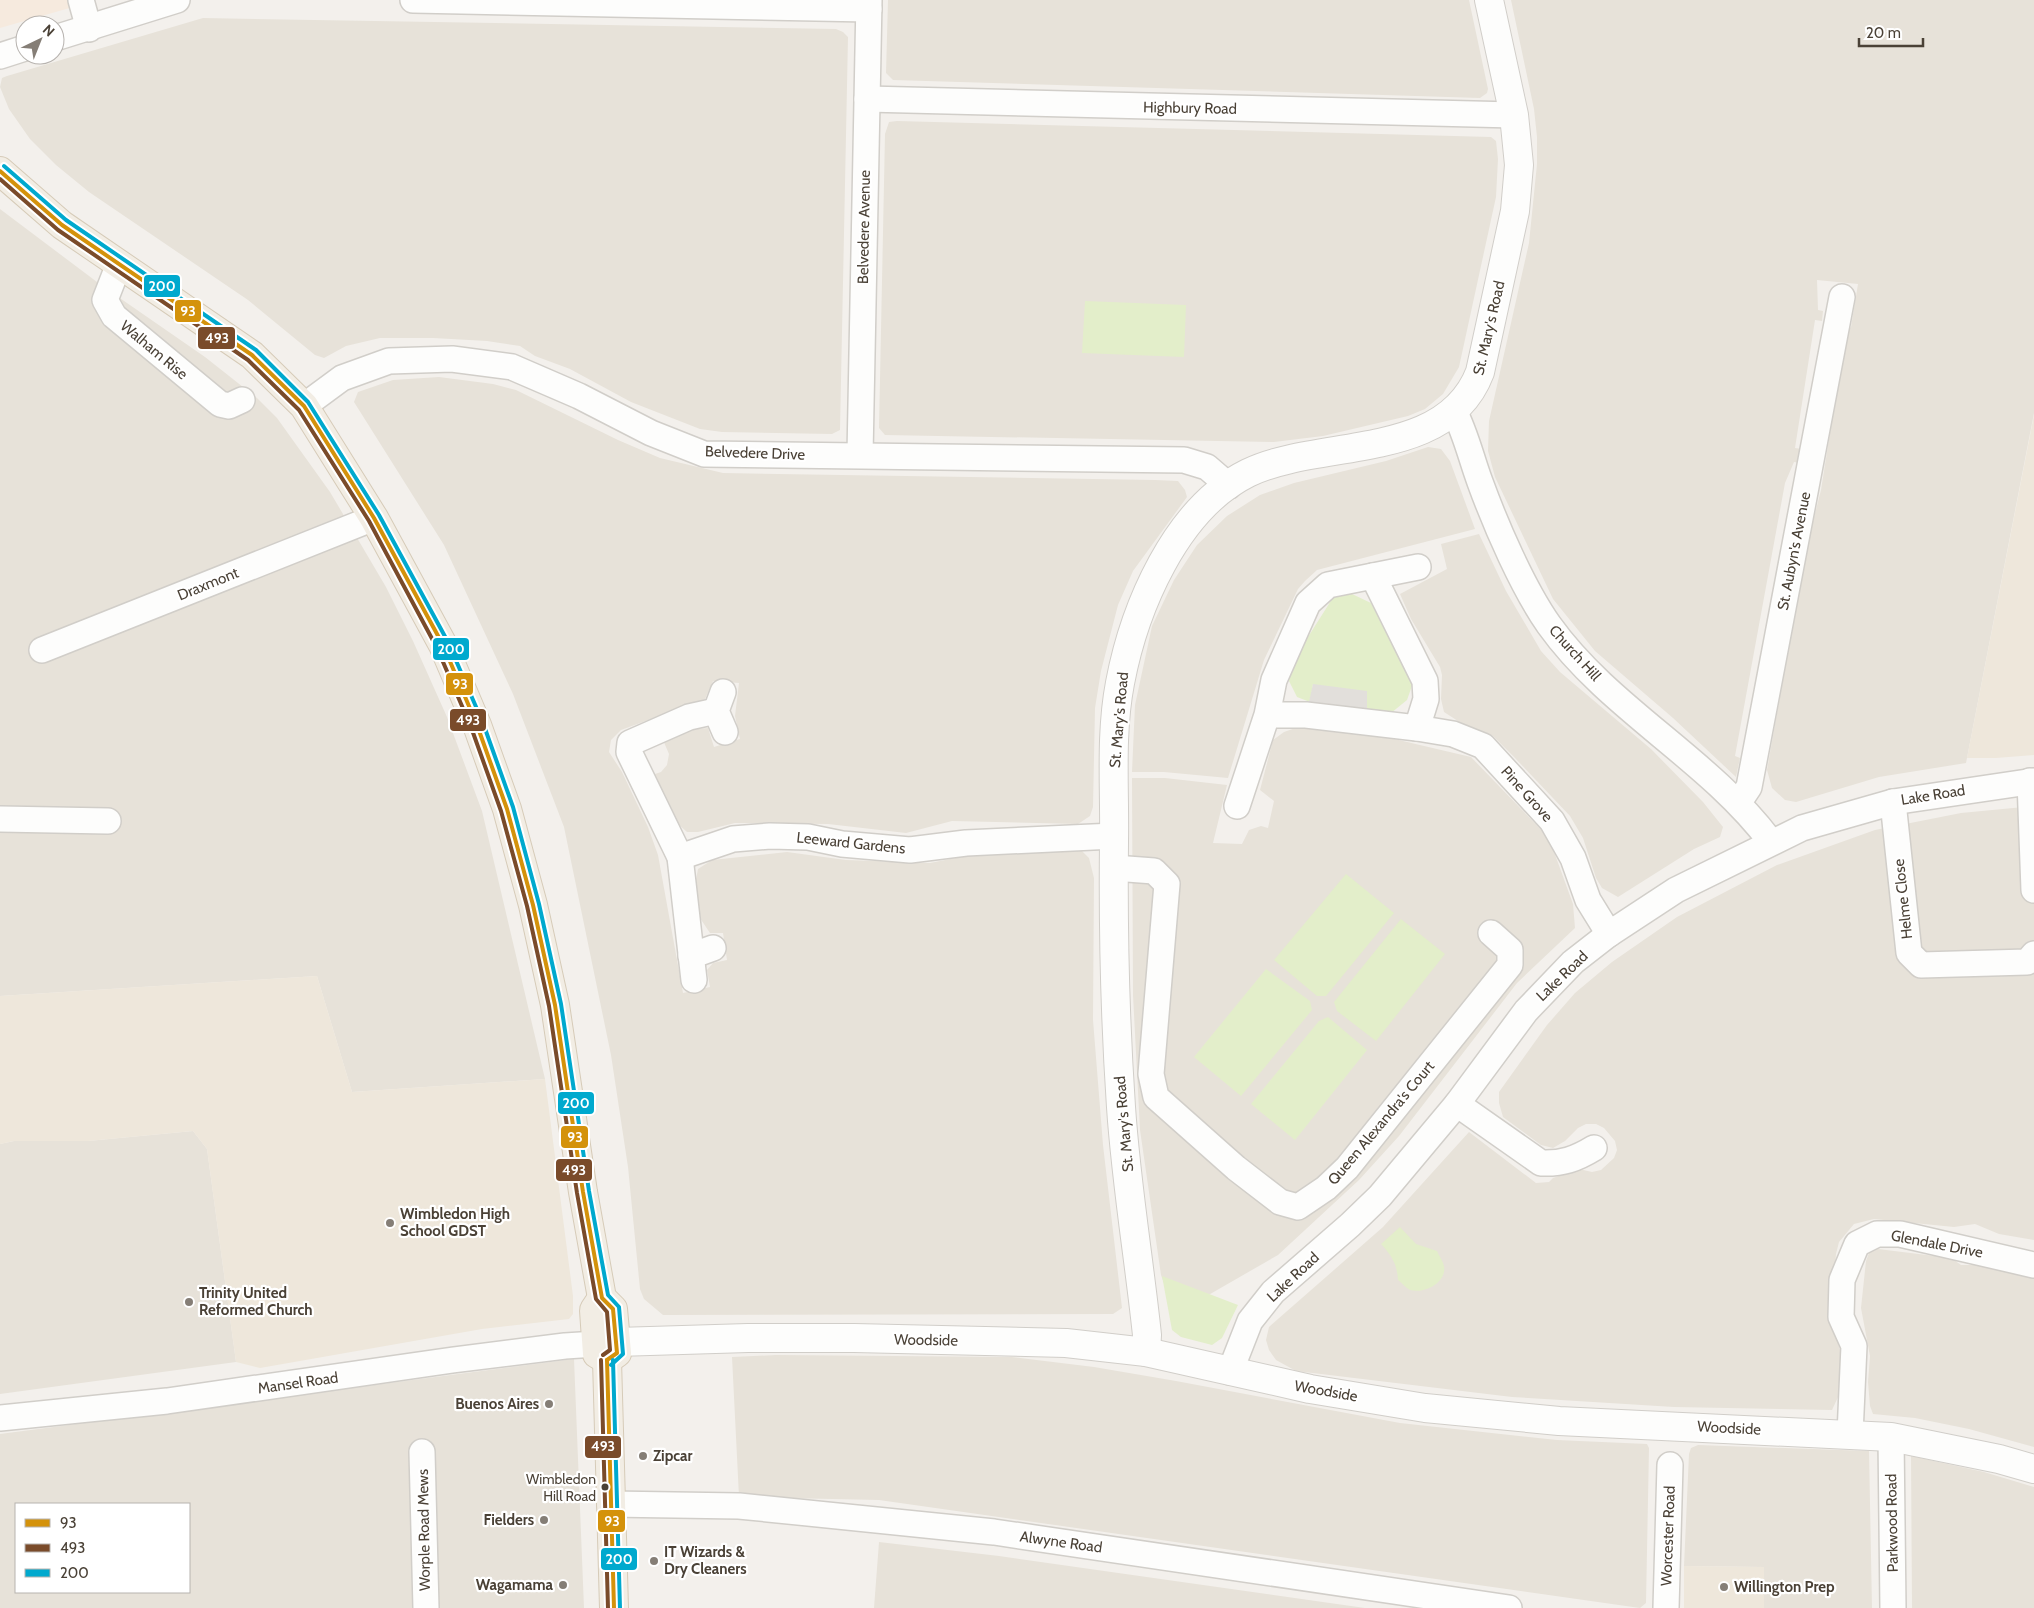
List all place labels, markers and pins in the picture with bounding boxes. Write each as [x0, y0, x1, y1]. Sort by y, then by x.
place label: Wimbledon High School GDST [400, 1205, 510, 1240]
marker: Wimbledon High School GDST [384, 1217, 396, 1229]
place label: Trinity United Reformed Church [199, 1284, 313, 1319]
marker: Trinity United Reformed Church [183, 1296, 195, 1308]
place label: Buenos Aires [455, 1395, 539, 1413]
marker: Buenos Aires [543, 1398, 555, 1410]
place label: Zipcar [653, 1447, 693, 1465]
marker: Zipcar [637, 1450, 649, 1462]
place label: Wimbledon Hill Road [526, 1470, 596, 1505]
marker: Wimbledon Hill Road [600, 1482, 610, 1492]
place label: Fielders [483, 1511, 534, 1529]
marker: Fielders [538, 1514, 550, 1526]
place label: IT Wizards & Dry Cleaners [664, 1543, 747, 1578]
marker: IT Wizards & Dry Cleaners [648, 1555, 660, 1567]
place label: Wagamama [476, 1576, 554, 1594]
place label: Willington Prep [1734, 1578, 1835, 1596]
marker: Wagamama [557, 1579, 569, 1591]
marker: Willington Prep [1718, 1581, 1730, 1593]

